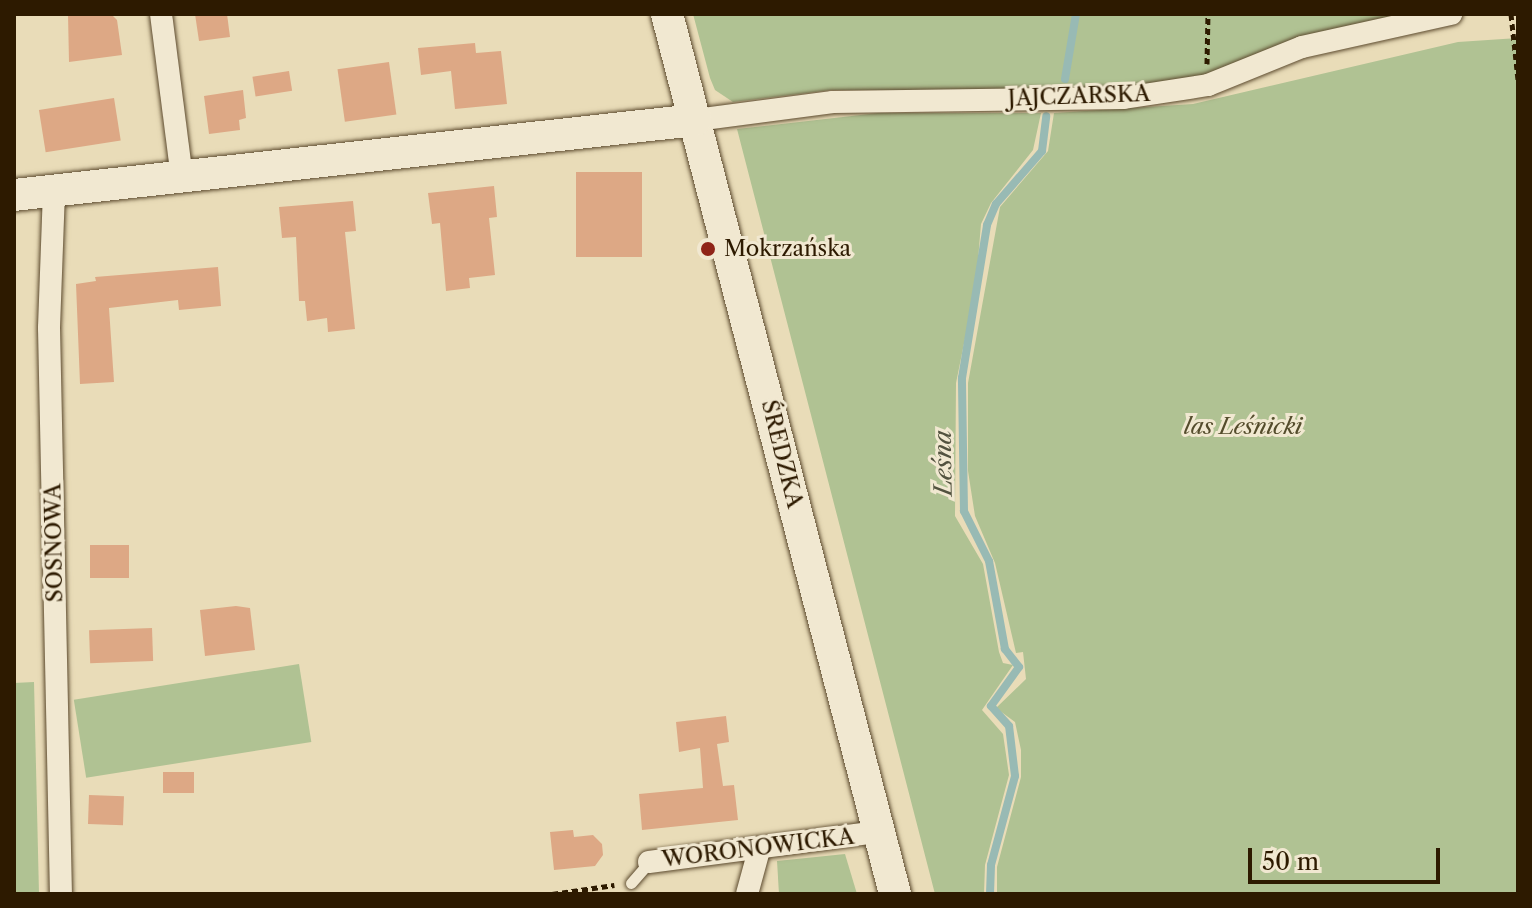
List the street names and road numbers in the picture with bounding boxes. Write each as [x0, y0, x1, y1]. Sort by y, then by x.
street label: JAJCZARSKA [1007, 80, 1151, 112]
street label: ŚREDZKA [756, 397, 808, 511]
street label: SOSNOWA [40, 483, 68, 603]
street label: WORONOWICKA [660, 823, 856, 873]

